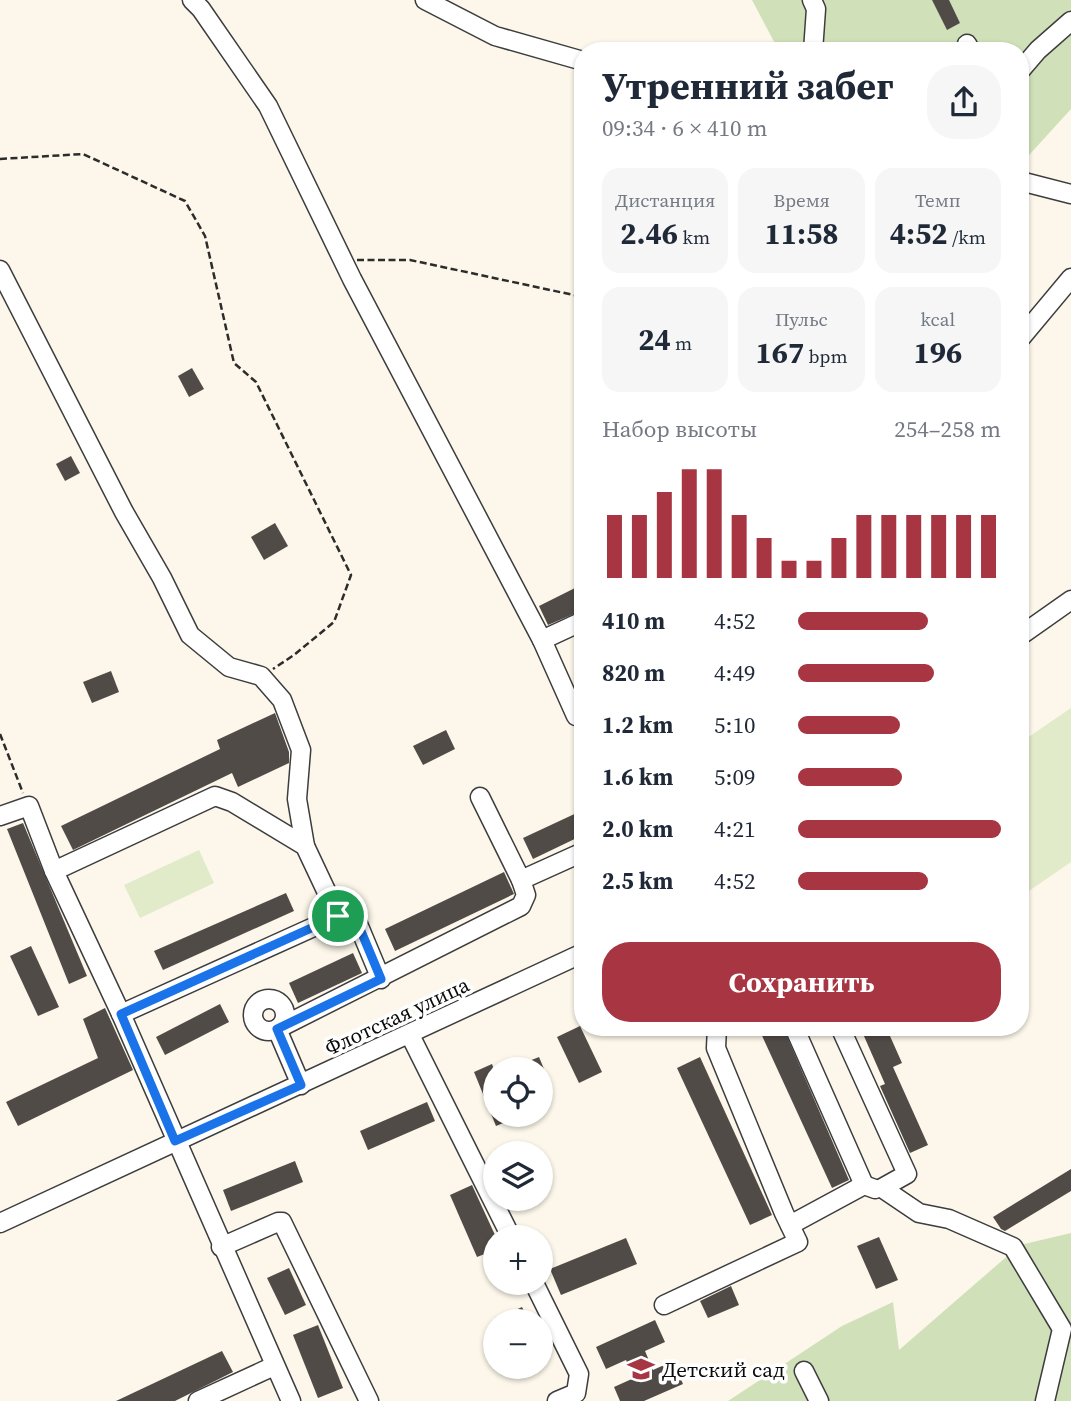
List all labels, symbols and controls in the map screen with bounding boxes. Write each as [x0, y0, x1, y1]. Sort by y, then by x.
text: Утренний забег [602, 60, 894, 112]
button: share [927, 65, 1001, 139]
text: 09:34 · 6 × 410 m [602, 112, 768, 144]
text: Дистанция [615, 187, 715, 213]
text: Время [773, 187, 830, 213]
text: Темп [915, 187, 961, 213]
text: 2.46 [620, 213, 678, 254]
text: 11:58 [764, 213, 839, 254]
text: 4:52 [890, 213, 948, 254]
text: km [678, 224, 710, 250]
text: /km [948, 224, 986, 250]
text: Пульс [775, 306, 828, 332]
text: kcal [921, 306, 955, 332]
text: 24 [638, 319, 671, 360]
text: m [671, 330, 692, 356]
text: 167 [755, 332, 804, 373]
text: 196 [913, 332, 962, 373]
text: bpm [804, 343, 848, 369]
text: Набор высоты [602, 413, 757, 445]
text: 254–258 m [894, 413, 1001, 445]
text: 410 m [602, 605, 665, 637]
text: 4:52 [714, 605, 755, 637]
text: 820 m [602, 657, 665, 689]
text: 4:49 [714, 657, 755, 689]
text: 1.2 km [602, 709, 673, 741]
text: 5:10 [714, 709, 755, 741]
text: 1.6 km [602, 761, 673, 793]
text: 5:09 [714, 761, 755, 793]
text: 2.0 km [602, 813, 673, 845]
text: 4:21 [714, 813, 755, 845]
text: 2.5 km [602, 865, 673, 897]
text: 4:52 [714, 865, 755, 897]
pin [308, 886, 368, 946]
icon: arrive [319, 897, 357, 935]
button: Сохранить [602, 942, 1001, 1022]
street label: Флотская улица [320, 970, 474, 1062]
map controls [483, 1057, 553, 1379]
button: locate [483, 1057, 553, 1127]
button: layers [483, 1141, 553, 1211]
button: + [483, 1225, 553, 1295]
button: − [483, 1309, 553, 1379]
school or university icon: Детский сад [626, 1354, 656, 1384]
place label: Детский сад [662, 1355, 785, 1384]

